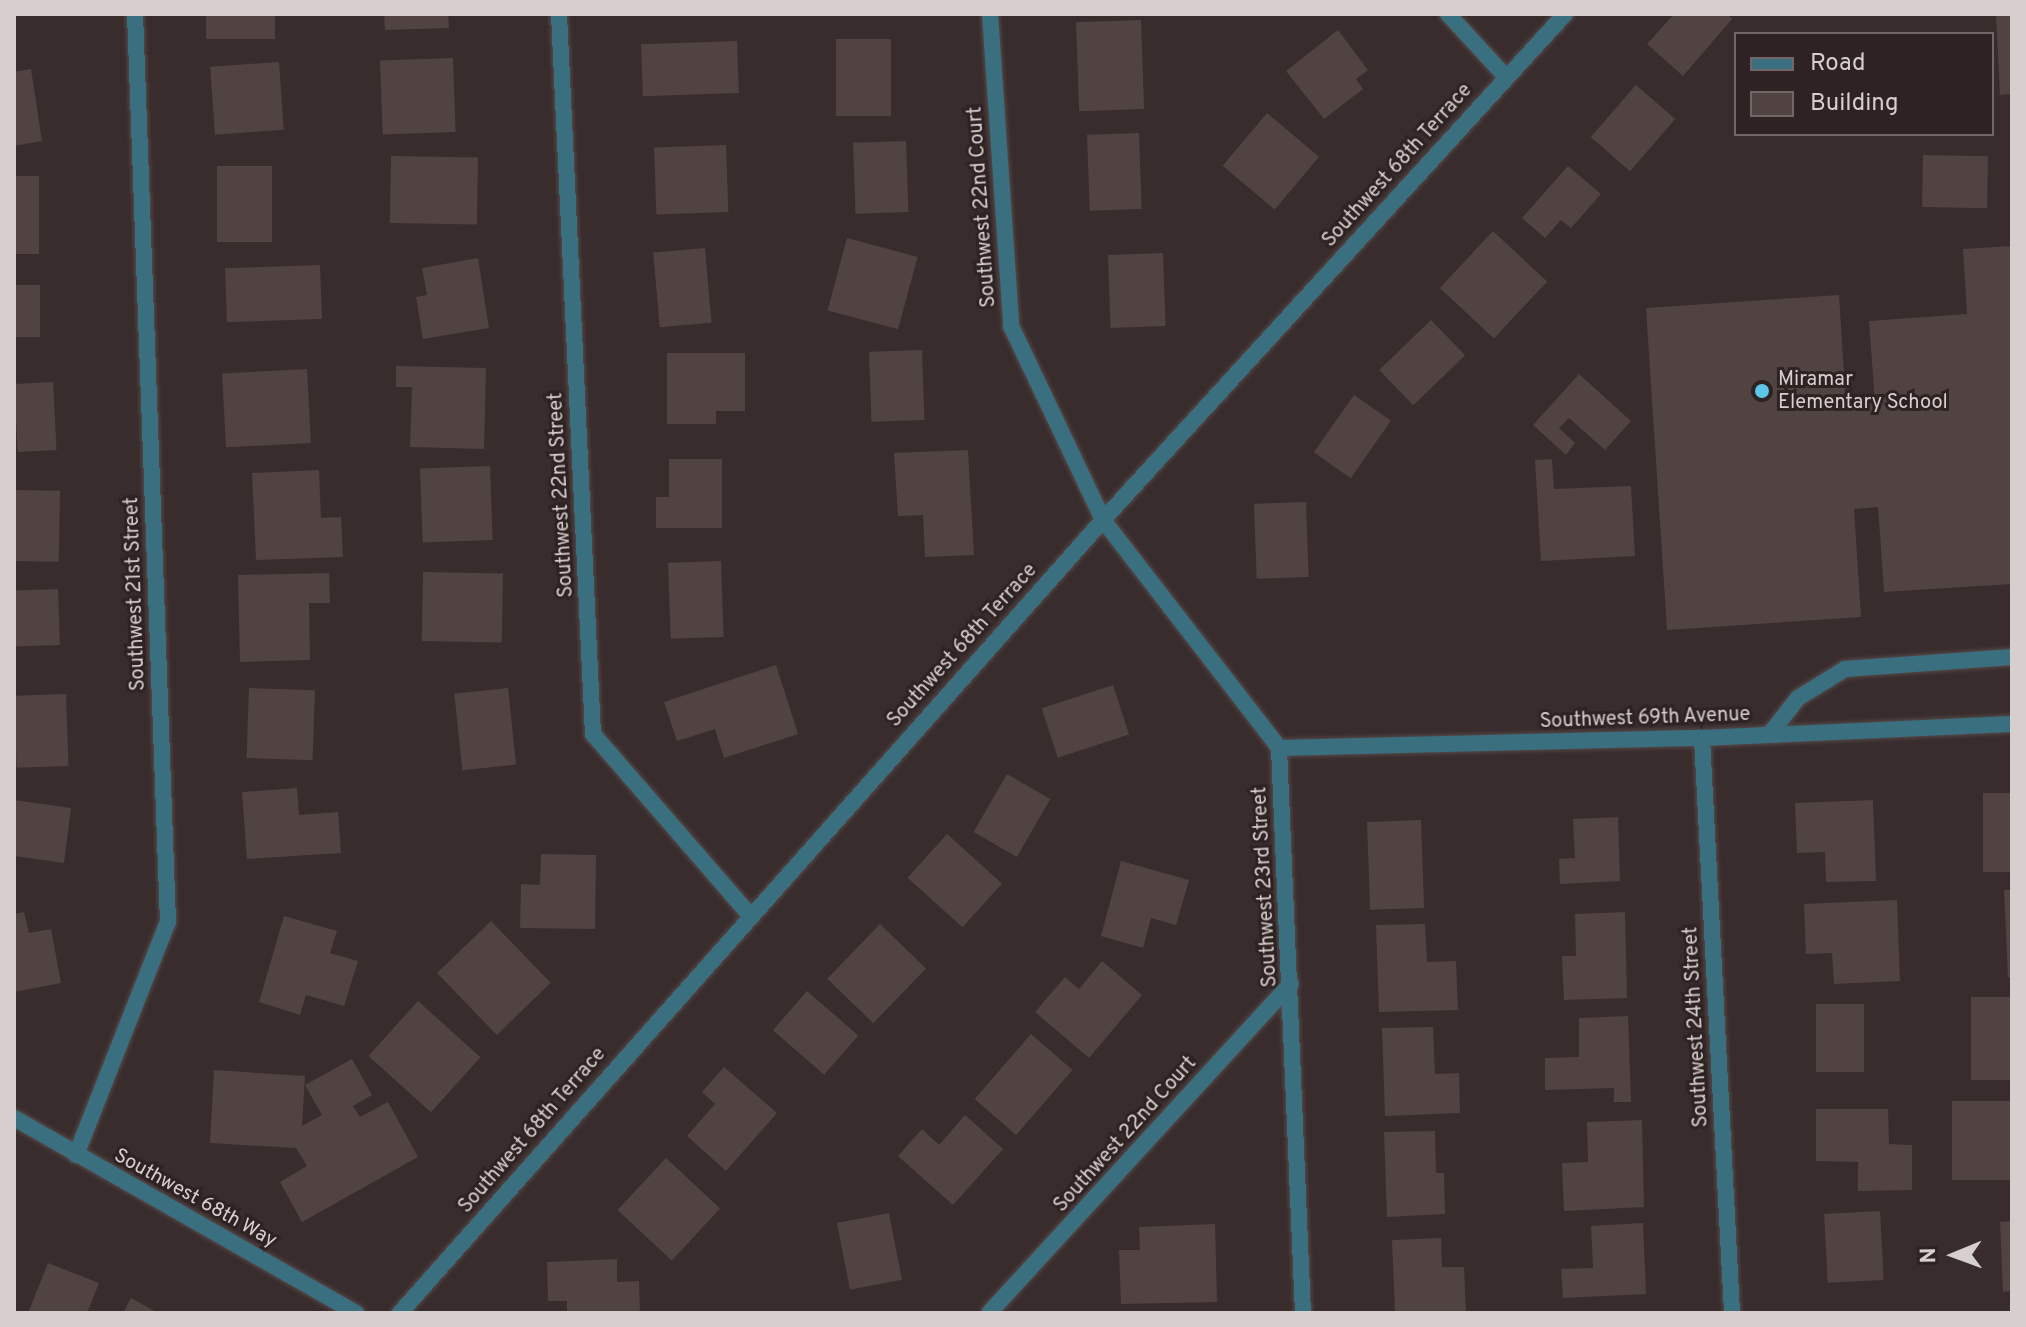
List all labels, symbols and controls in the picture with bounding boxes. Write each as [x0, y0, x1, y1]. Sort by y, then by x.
legend [1734, 32, 1994, 136]
text: Road [1810, 49, 1866, 79]
street label: Southwest 68th Terrace [1318, 79, 1478, 253]
text: Building [1810, 89, 1899, 119]
street label: Southwest 22nd Court [964, 106, 1002, 308]
place label: Miramar Elementary School [1778, 368, 1948, 415]
marker: Miramar Elementary School [1753, 382, 1771, 400]
street label: Southwest 22nd Street [545, 392, 579, 598]
street label: Southwest 21st Street [121, 497, 151, 691]
street label: Southwest 68th Terrace [883, 559, 1043, 733]
street label: Southwest 69th Avenue [1539, 703, 1751, 735]
street label: Southwest 23rd Street [1249, 786, 1283, 988]
street label: Southwest 24th Street [1680, 926, 1714, 1128]
street label: Southwest 68th Terrace [454, 1043, 612, 1219]
street label: Southwest 22nd Court [1050, 1052, 1202, 1218]
street label: Southwest 68th Way [109, 1144, 281, 1254]
north arrow [1914, 1215, 1994, 1295]
text: N [1916, 1247, 1943, 1264]

